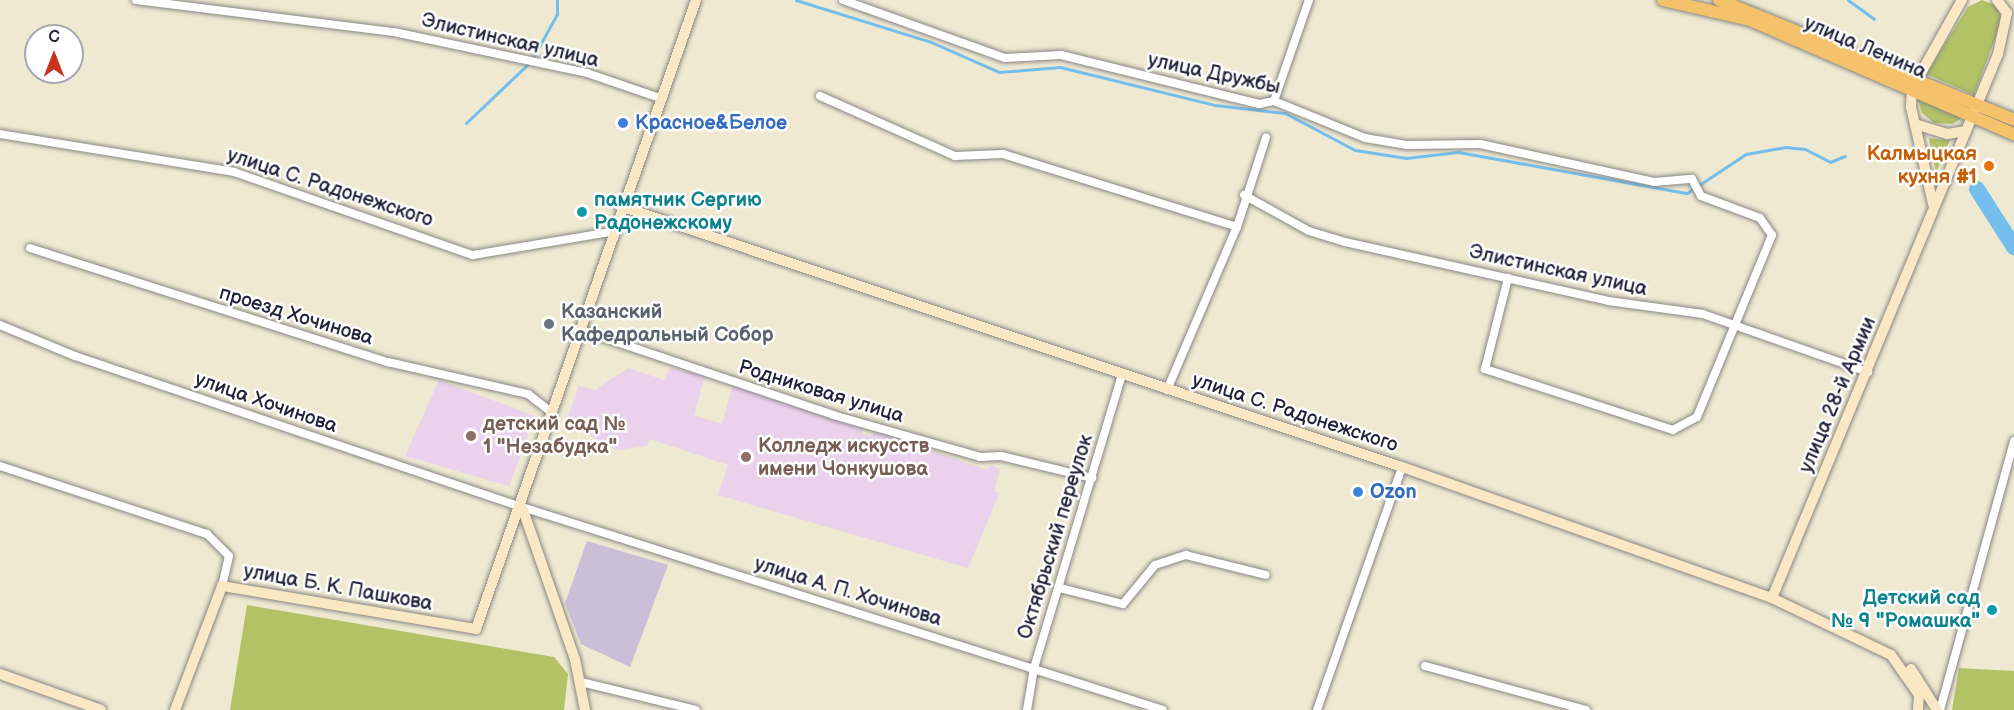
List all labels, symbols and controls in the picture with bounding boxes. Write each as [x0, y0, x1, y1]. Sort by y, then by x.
street label: Элистинская улица [419, 9, 601, 73]
street label: улица Ленина [1800, 12, 1930, 84]
north arrow [24, 24, 84, 84]
text: С [48, 28, 60, 47]
street label: улица Дружбы [1146, 48, 1282, 100]
place label: Красное&Белое [635, 111, 787, 135]
marker: Красное&Белое [616, 116, 630, 130]
place label: Калмыцкая кухня #1 [1867, 142, 1977, 189]
street label: улица С. Радонежского [224, 143, 436, 233]
marker: Калмыцкая кухня #1 [1982, 159, 1996, 173]
place label: памятник Сергию Радонежскому [594, 189, 762, 236]
marker: памятник Сергию Радонежскому [575, 205, 589, 219]
street label: Элистинская улица [1467, 240, 1649, 302]
street label: проезд Хочинова [216, 281, 376, 351]
place label: Казанский Кафедральный Собор [561, 300, 774, 347]
street label: улица 28-й Армии [1794, 313, 1882, 477]
marker: Казанский Кафедральный Собор [542, 317, 556, 331]
street label: Родниковая улица [735, 355, 907, 429]
street label: улица Хочинова [192, 367, 340, 439]
street label: улица С. Радонежского [1189, 368, 1401, 458]
place label: детский сад № 1 "Незабудка" [483, 412, 626, 459]
marker: детский сад № 1 "Незабудка" [464, 429, 478, 443]
street label: Октябрьский переулок [1013, 432, 1099, 642]
place label: Колледж искусств имени Чонкушова [758, 434, 929, 481]
marker: Колледж искусств имени Чонкушова [739, 450, 753, 464]
place label: Ozon [1370, 480, 1417, 504]
marker: Ozon [1351, 485, 1365, 499]
street label: улица А. П. Хочинова [751, 552, 945, 632]
street label: улица Б. К. Пашкова [242, 560, 434, 616]
place label: Детский сад № 9 "Ромашка" [1831, 586, 1980, 633]
marker: Детский сад № 9 "Ромашка" [1985, 603, 1999, 617]

